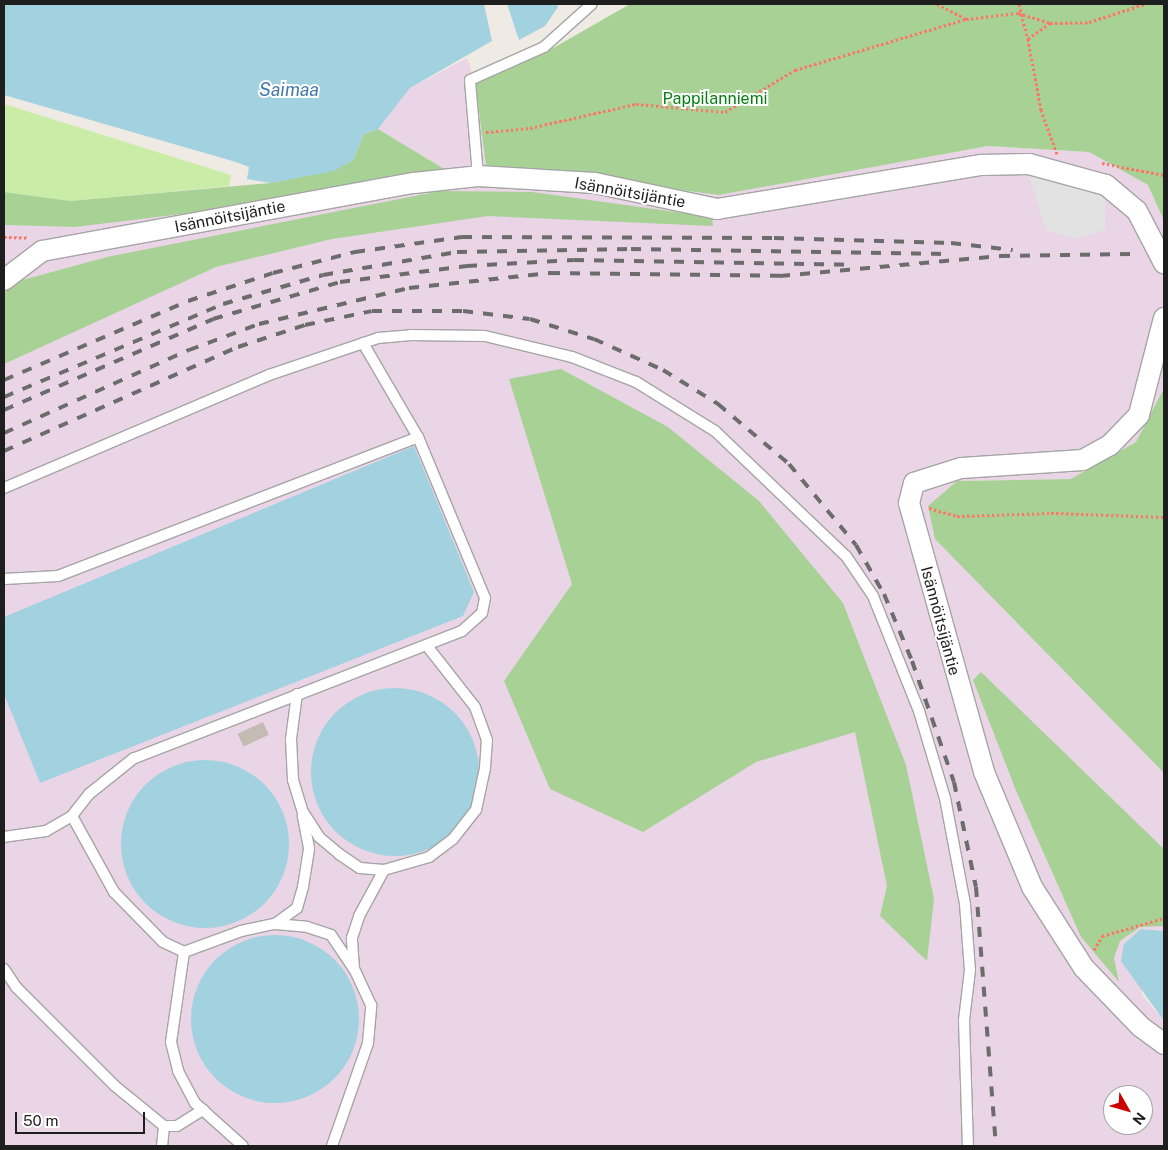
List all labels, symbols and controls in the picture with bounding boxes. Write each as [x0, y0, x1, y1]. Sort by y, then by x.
water label: Saimaa [259, 79, 319, 101]
park label: Pappilanniemi [663, 89, 767, 109]
street label: Isännöitsijäntie [573, 174, 687, 212]
street label: Isännöitsijäntie [173, 197, 287, 237]
street label: Isännöitsijäntie [916, 564, 964, 678]
north arrow [1103, 1085, 1153, 1135]
scale bar [18, 1102, 148, 1134]
text: N [1129, 1109, 1149, 1128]
text: 50 m [23, 1112, 58, 1129]

